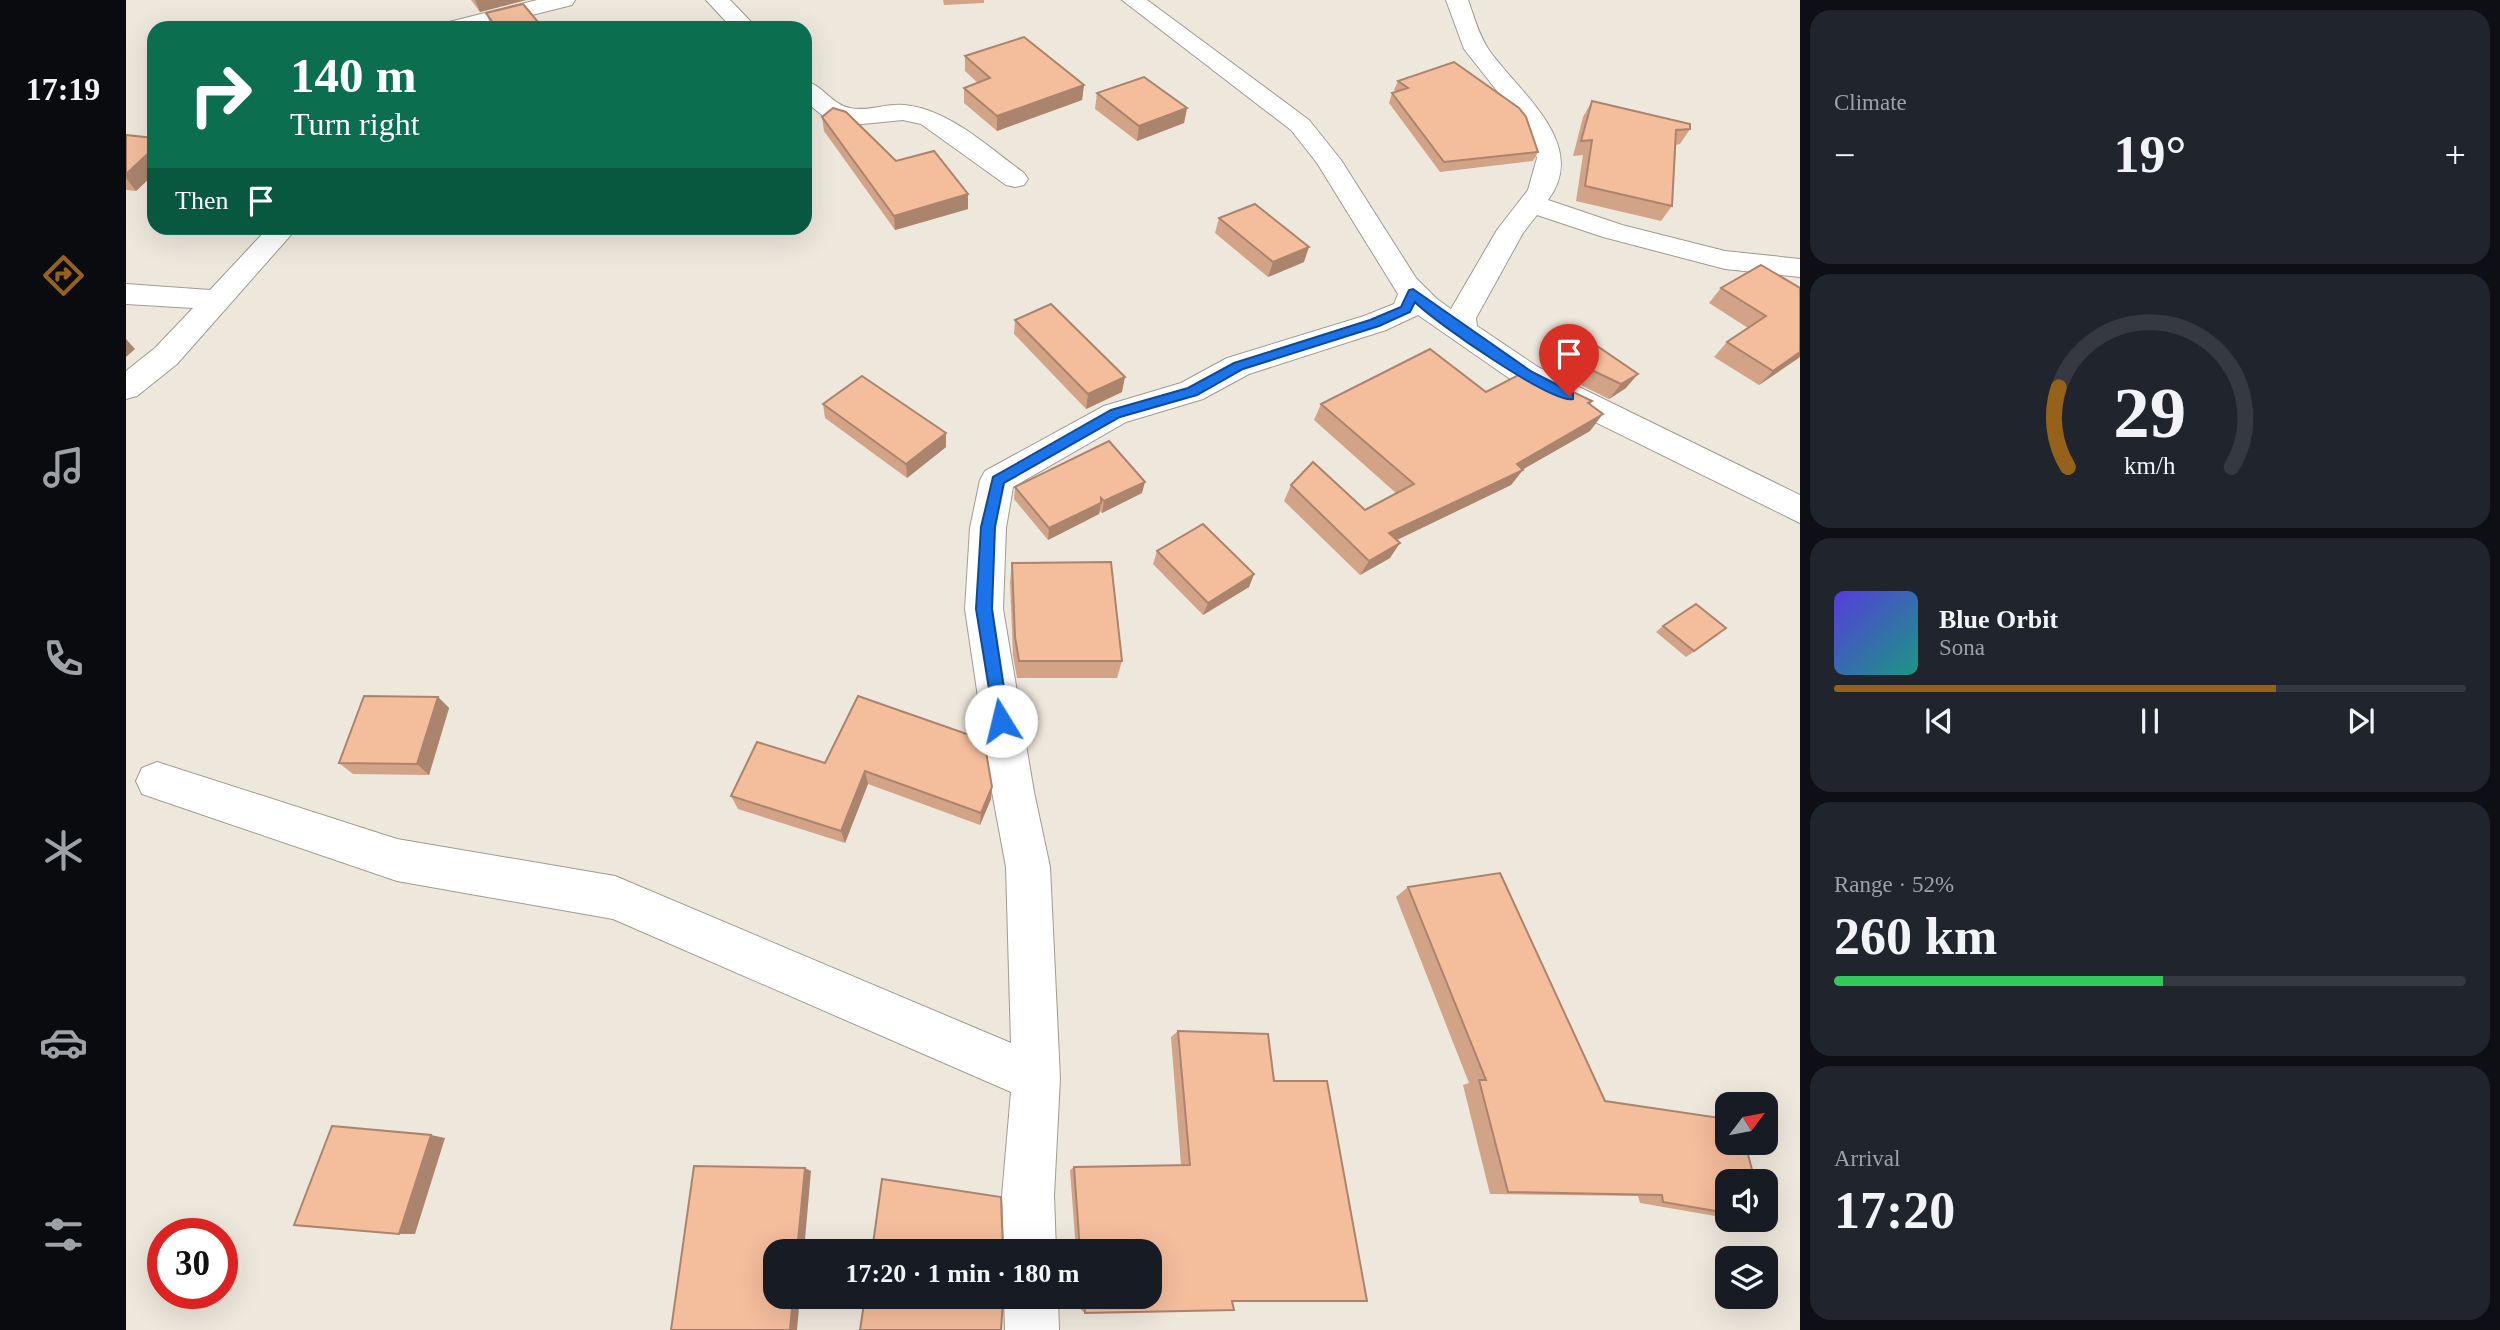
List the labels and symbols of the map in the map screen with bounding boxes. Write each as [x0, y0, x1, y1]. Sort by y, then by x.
pin [1539, 324, 1599, 396]
position arrow [964, 684, 1038, 758]
north arrow [1715, 1092, 1778, 1155]
speed limit sign: 30 [147, 1218, 238, 1309]

